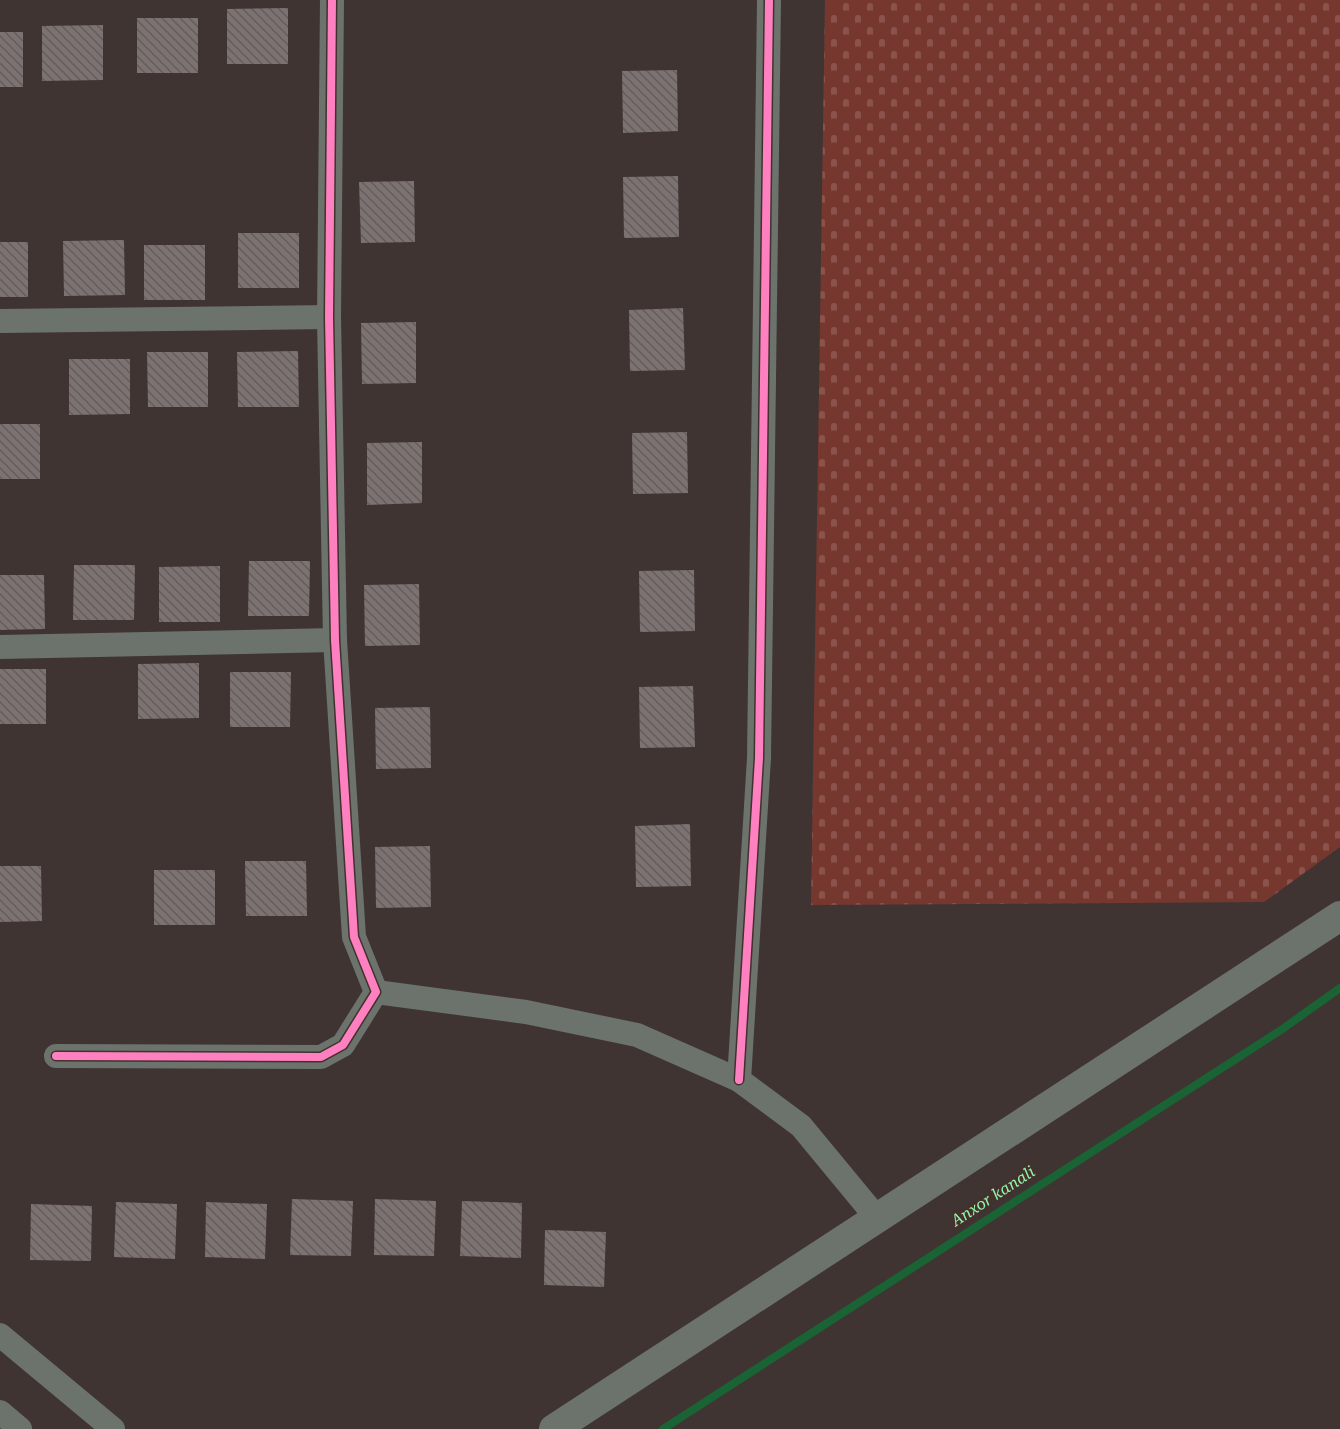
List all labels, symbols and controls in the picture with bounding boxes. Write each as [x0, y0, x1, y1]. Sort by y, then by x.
water label: Anxor kanali [947, 1162, 1038, 1231]

